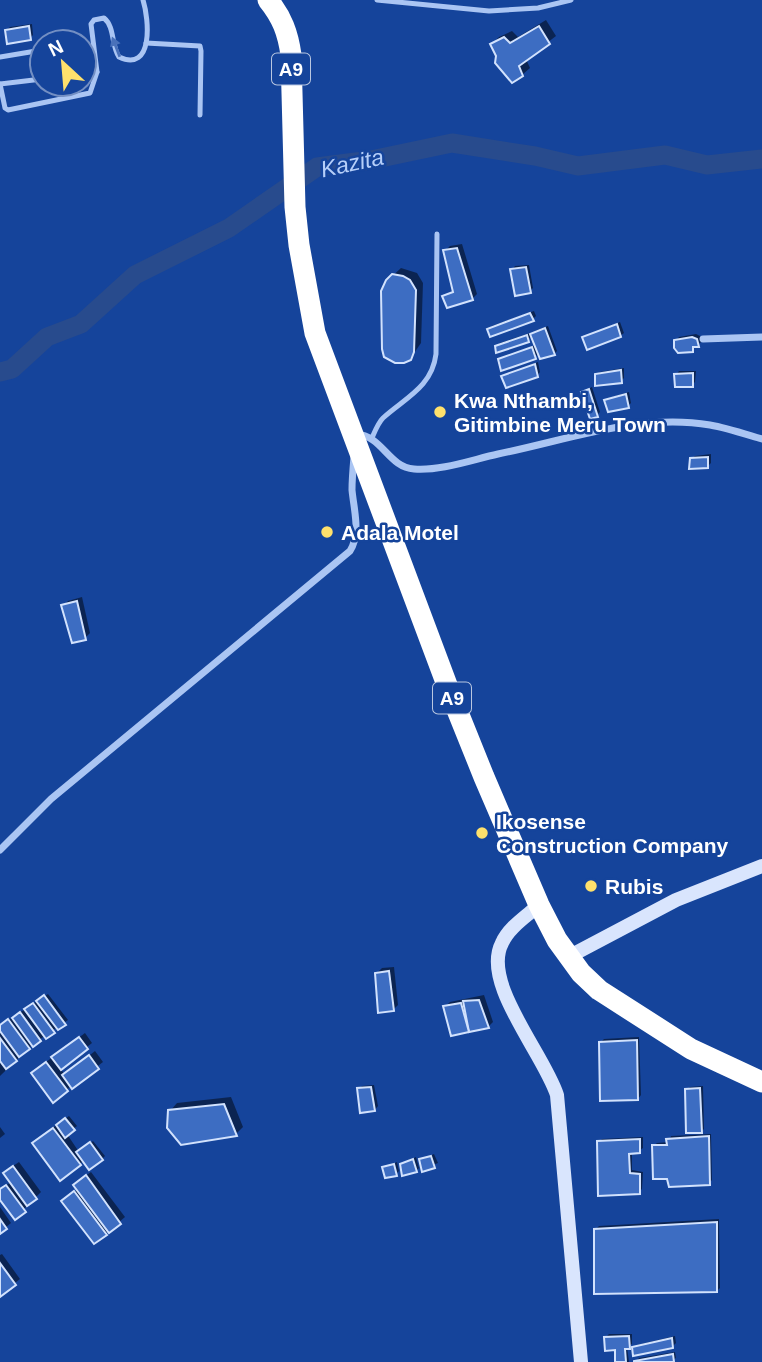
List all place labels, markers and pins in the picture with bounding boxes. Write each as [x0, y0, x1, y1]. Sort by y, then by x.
place label: Kwa Nthambi, Gitimbine Meru Town [454, 389, 666, 436]
marker: Kwa Nthambi, Gitimbine Meru Town [432, 404, 448, 420]
place label: Adala Motel [341, 521, 459, 544]
marker: Adala Motel [319, 524, 335, 540]
place label: Ikosense Construction Company [496, 810, 728, 857]
marker: Ikosense Construction Company [474, 825, 490, 841]
place label: Rubis [605, 875, 663, 898]
marker: Rubis [583, 878, 599, 894]

